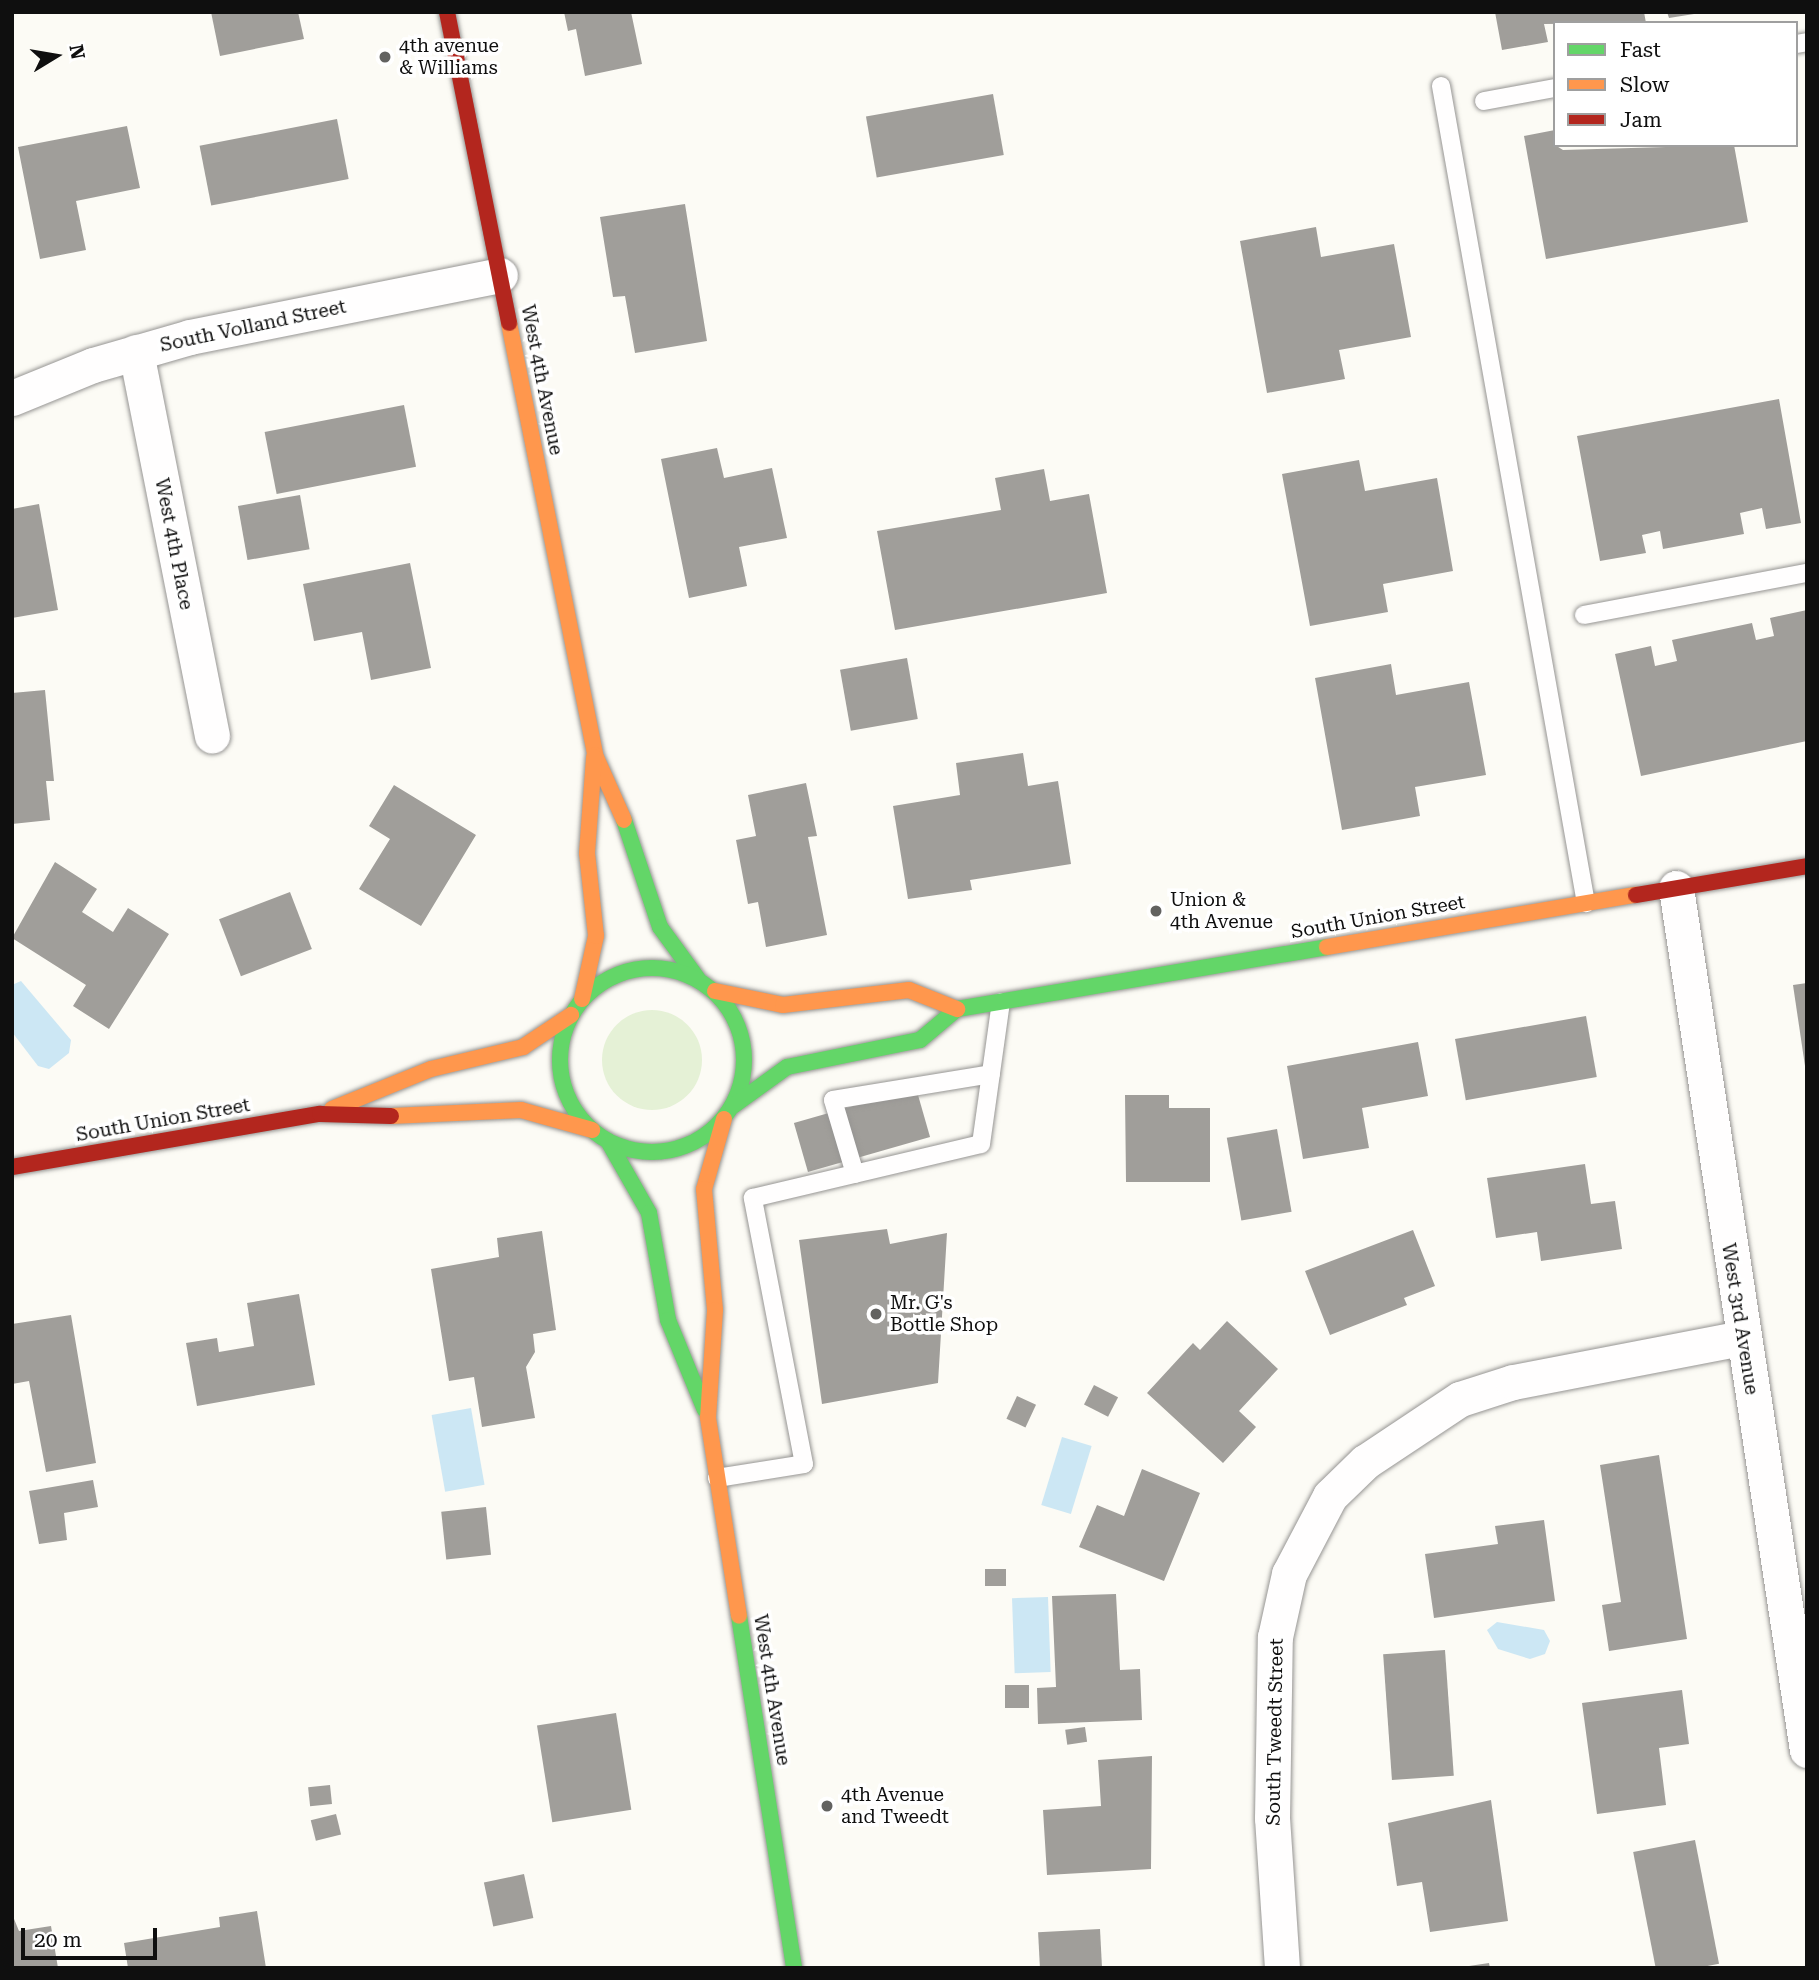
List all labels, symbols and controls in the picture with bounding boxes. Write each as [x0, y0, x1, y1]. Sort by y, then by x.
north arrow [21, 21, 91, 91]
legend [1553, 21, 1798, 147]
place label: 4th avenue & Williams [399, 35, 499, 79]
text: Fast [1620, 38, 1661, 62]
text: N [64, 43, 90, 61]
marker: 4th avenue & Williams [377, 49, 393, 65]
text: Slow [1620, 73, 1669, 97]
text: Jam [1620, 108, 1662, 132]
street label: South Volland Street [158, 295, 348, 357]
street label: West 4th Avenue [516, 303, 568, 457]
street label: West 4th Place [150, 476, 198, 612]
place label: Union & 4th Avenue [1170, 889, 1273, 933]
street label: South Union Street [1289, 890, 1467, 944]
marker: Union & 4th Avenue [1148, 903, 1164, 919]
street label: South Union Street [74, 1093, 252, 1147]
street label: West 3rd Avenue [1717, 1242, 1763, 1396]
place label: Mr. G's Bottle Shop [890, 1292, 998, 1336]
marker: Mr. G's Bottle Shop [868, 1306, 884, 1322]
street label: West 4th Avenue [749, 1613, 795, 1767]
street label: South Tweedt Street [1262, 1638, 1288, 1826]
place label: 4th Avenue and Tweedt [841, 1784, 949, 1828]
marker: 4th Avenue and Tweedt [819, 1798, 835, 1814]
scale bar [24, 1913, 161, 1957]
text: 20 m [34, 1928, 82, 1952]

